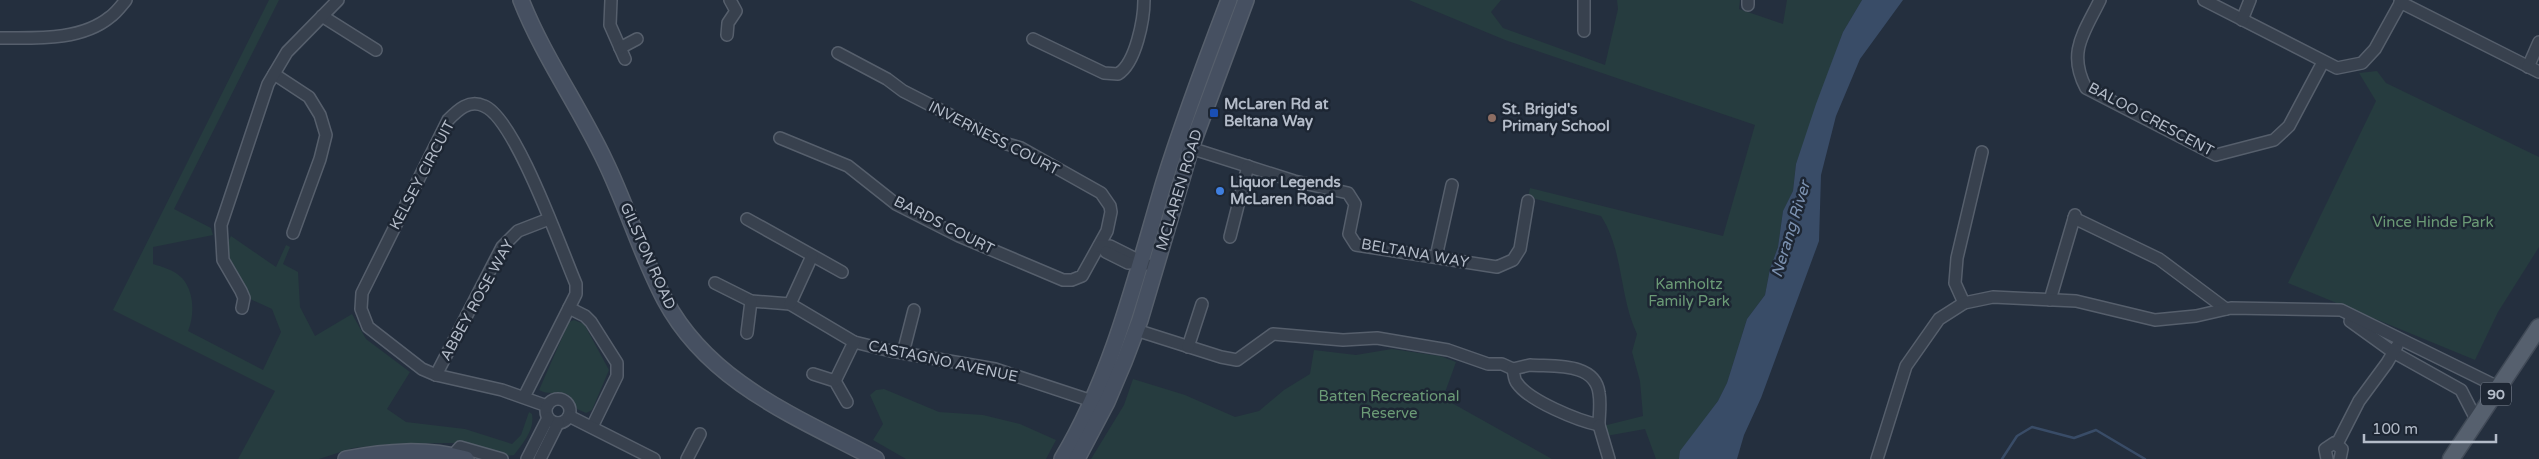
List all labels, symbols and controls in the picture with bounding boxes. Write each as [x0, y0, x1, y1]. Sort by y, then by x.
street label: BALOO CRESCENT [2085, 78, 2217, 160]
place label: McLaren Rd at Beltana Way [1224, 95, 1329, 131]
street label: INVERNESS COURT [926, 97, 1062, 179]
place label: St. Brigid's Primary School [1502, 100, 1610, 136]
marker: McLaren Rd at Beltana Way [1208, 107, 1220, 119]
marker: St. Brigid's Primary School [1486, 112, 1498, 124]
street label: KELSEY CIRCUIT [386, 117, 458, 233]
street label: MCLAREN ROAD [1152, 127, 1206, 253]
place label: Liquor Legends McLaren Road [1230, 173, 1341, 208]
water label: Nerang River [1767, 177, 1816, 280]
marker: Liquor Legends McLaren Road [1214, 185, 1226, 197]
street label: BARDS COURT [891, 192, 997, 258]
street label: GILSTON ROAD [616, 200, 680, 312]
park label: Vince Hinde Park [2372, 213, 2494, 231]
street label: BELTANA WAY [1360, 235, 1471, 271]
street label: ABBEY ROSE WAY [436, 236, 518, 364]
park label: Kamholtz Family Park [1648, 275, 1730, 310]
street label: CASTAGNO AVENUE [867, 336, 1019, 386]
road number: 90 [2481, 382, 2511, 406]
park label: Batten Recreational Reserve [1319, 387, 1459, 422]
scale bar [2364, 412, 2496, 444]
text: 100 m [2372, 420, 2418, 438]

